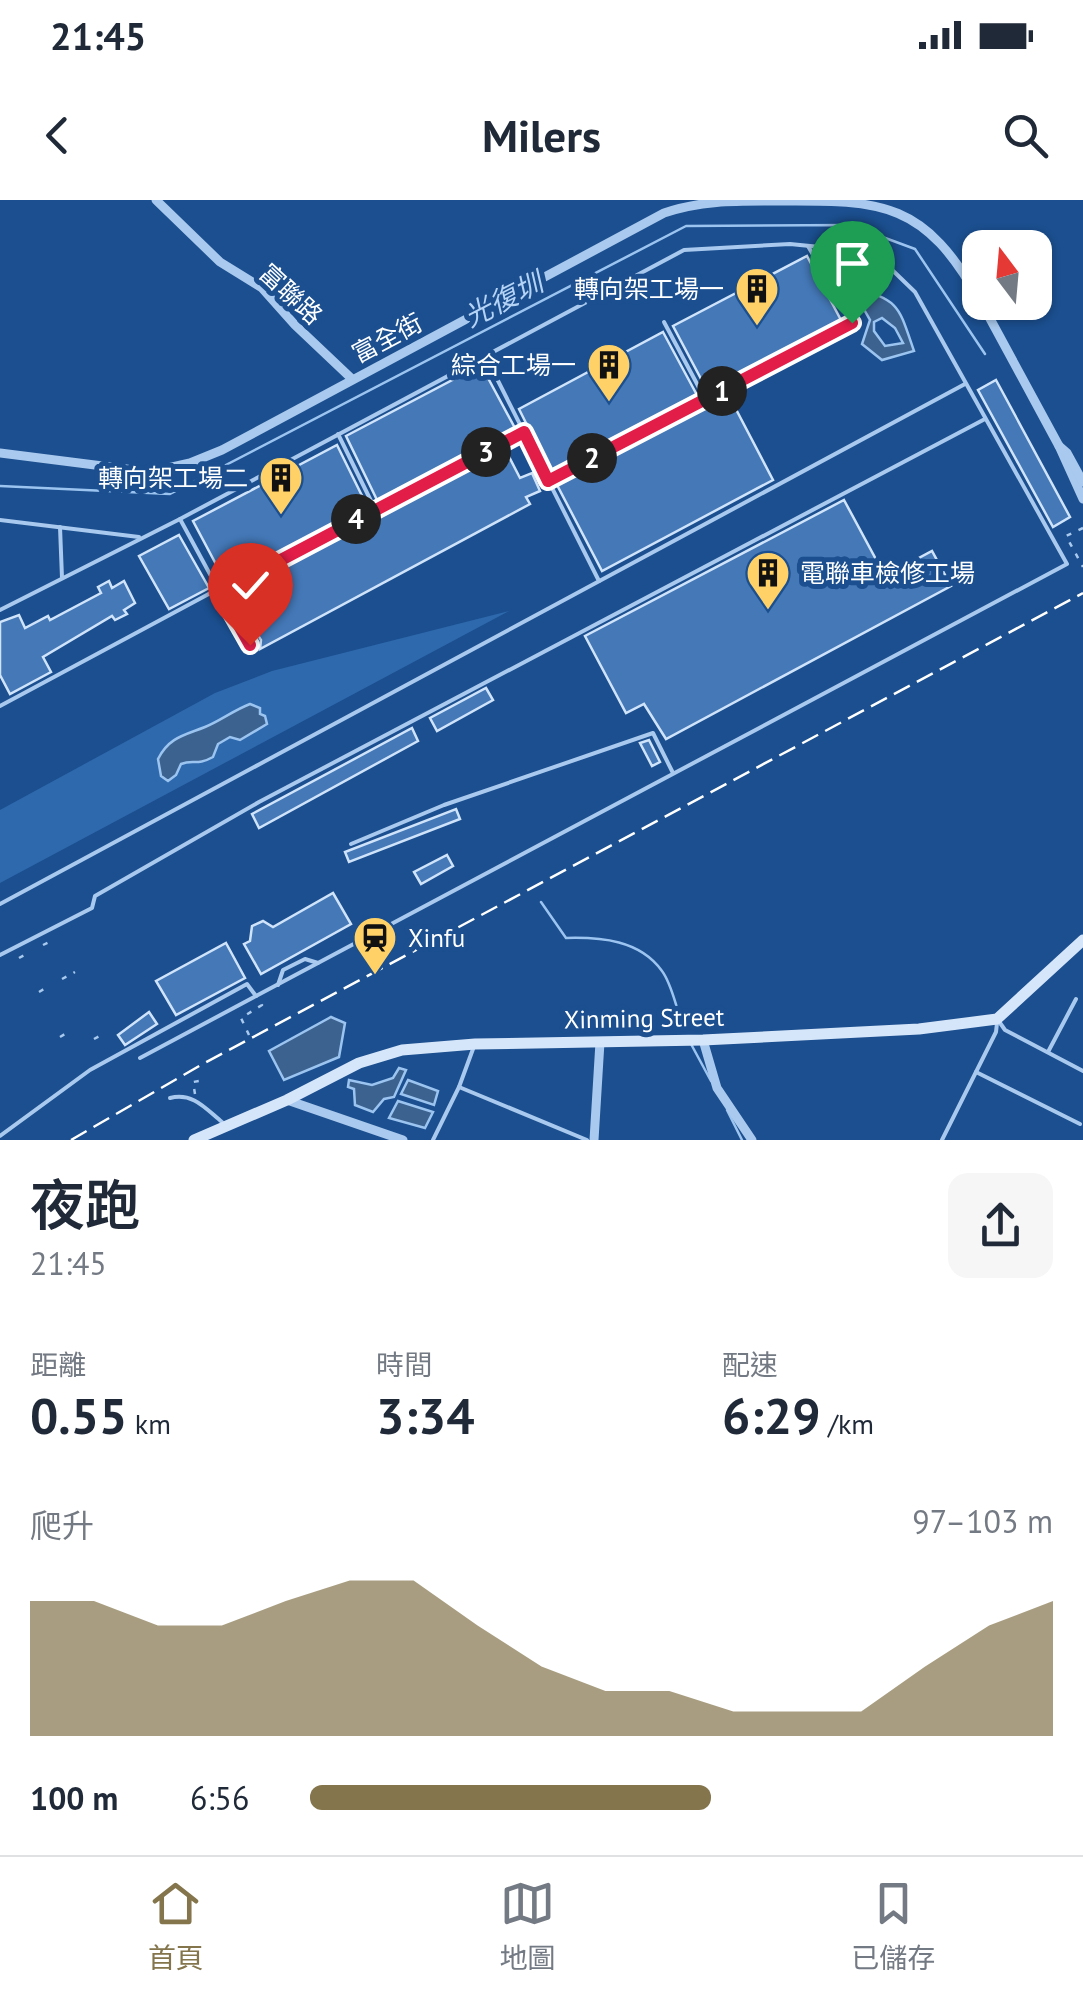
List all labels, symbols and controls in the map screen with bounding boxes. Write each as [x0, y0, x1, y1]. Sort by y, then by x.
text: 21:45 [50, 11, 146, 60]
text: Milers [482, 106, 601, 164]
icon: back [30, 108, 85, 163]
icon: search [998, 108, 1053, 163]
pin [810, 221, 895, 324]
north arrow [962, 230, 1052, 320]
map controls [962, 230, 1052, 320]
icon: arrive [825, 236, 880, 291]
street label: 富聯路 [253, 257, 329, 331]
water label: 光復圳 [457, 262, 552, 335]
building icon: 轉向架工場一 [734, 266, 780, 327]
place label: 轉向架工場一 [574, 273, 724, 305]
street label: 富全街 [346, 306, 428, 370]
building icon: 綜合工場一 [586, 342, 632, 403]
place label: 綜合工場一 [451, 349, 576, 381]
pin: 1 [697, 366, 747, 416]
text: 1 [714, 372, 730, 409]
pin: 3 [461, 427, 511, 477]
text: 3 [478, 433, 494, 470]
pin: 2 [567, 433, 617, 483]
text: 2 [584, 439, 600, 476]
building icon: 轉向架工場二 [258, 455, 304, 516]
place label: 轉向架工場二 [98, 462, 248, 494]
pin: 4 [331, 494, 381, 544]
text: 4 [348, 500, 364, 537]
pin [208, 543, 293, 646]
building icon: 電聯車檢修工場 [745, 550, 791, 611]
place label: 電聯車檢修工場 [800, 557, 975, 589]
icon: check [223, 558, 278, 613]
station icon: Xinfu [352, 915, 398, 976]
place label: Xinfu [408, 922, 465, 954]
street label: Xinming Street [564, 1001, 725, 1035]
text: 夜跑 [30, 1169, 140, 1240]
button: share [948, 1173, 1053, 1278]
text: 21:45 [30, 1242, 107, 1284]
text: 距離 [30, 1346, 86, 1383]
text: 時間 [376, 1346, 432, 1383]
text: 配速 [722, 1346, 778, 1383]
text: 0.55 [30, 1383, 127, 1448]
text: 3:34 [376, 1383, 475, 1448]
text: 6:29 [722, 1383, 821, 1448]
text: km [127, 1405, 171, 1442]
text: /km [821, 1405, 874, 1442]
text: 97–103 m [912, 1500, 1053, 1542]
text: 爬升 [30, 1504, 94, 1546]
text: 100 m [30, 1777, 118, 1819]
text: 6:56 [190, 1777, 249, 1819]
tab: 首頁 [148, 1876, 204, 1976]
tab: 地圖 [499, 1876, 555, 1976]
tab: 已儲存 [851, 1876, 935, 1976]

